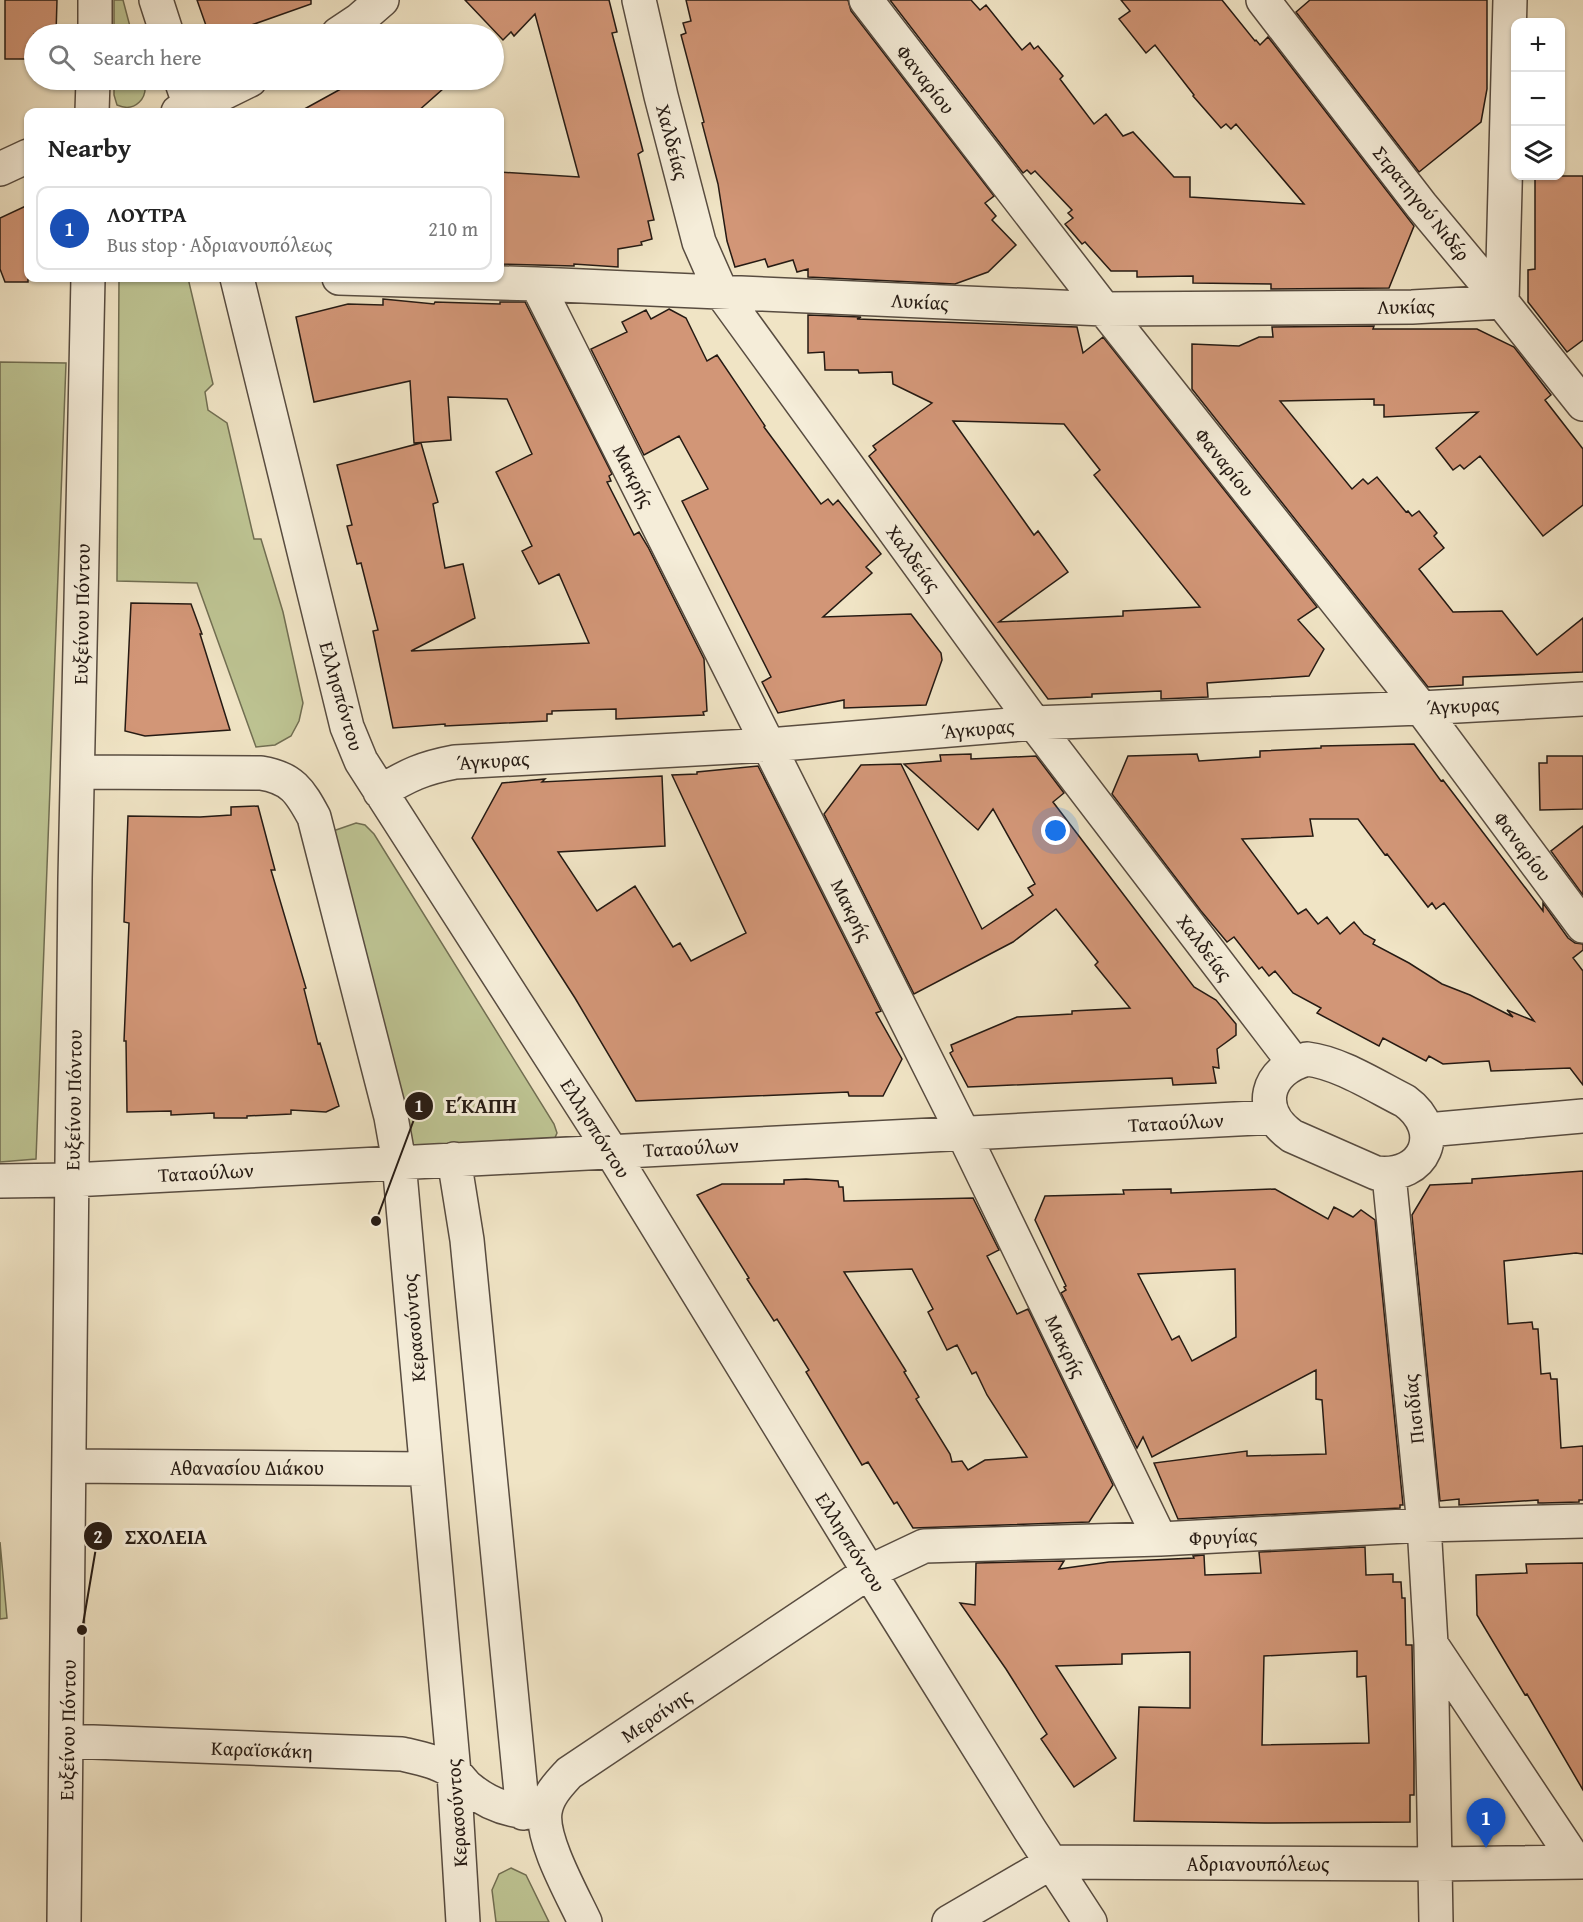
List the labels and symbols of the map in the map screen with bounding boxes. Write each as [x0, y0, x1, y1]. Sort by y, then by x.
street label: Φαναρίου [889, 38, 963, 120]
street label: Χαλδείας [649, 101, 697, 184]
street label: Στρατηγού Νιδέρ [1366, 139, 1478, 267]
street label: Λυκίας [890, 285, 950, 317]
street label: Λυκίας [1377, 291, 1436, 321]
street label: Φαναρίου [1188, 421, 1262, 503]
street label: Μακρής [606, 440, 662, 513]
street label: Χαλδείας [880, 518, 949, 598]
street label: Ευξείνου Πόντου [65, 543, 97, 685]
street label: Ελλησπόντου [313, 638, 371, 754]
street label: Άγκυρας [1426, 689, 1501, 721]
street label: Άγκυρας [940, 710, 1016, 746]
street label: Άγκυρας [456, 743, 531, 777]
street label: Φαναρίου [1487, 805, 1559, 887]
your location [1041, 816, 1070, 845]
street label: Μακρής [824, 874, 880, 947]
street label: Χαλδείας [1170, 907, 1240, 987]
street label: Ευξείνου Πόντου [57, 1029, 89, 1171]
street label: Ελλησπόντου [554, 1073, 638, 1183]
callout: Ε΄ ΚΑΠΗ [404, 1087, 529, 1126]
text: Ε΄ ΚΑΠΗ [445, 1090, 517, 1121]
text: 1 [414, 1092, 424, 1119]
street label: Ταταούλων [1127, 1105, 1225, 1139]
street label: Ταταούλων [642, 1130, 740, 1164]
street label: Ταταούλων [157, 1155, 255, 1189]
street label: Κερασούντος [394, 1272, 432, 1383]
street label: Μακρής [1038, 1310, 1094, 1383]
street label: Πισιδίας [1395, 1372, 1431, 1445]
street label: Αθανασίου Διάκου [170, 1453, 324, 1482]
street label: Ελλησπόντου [809, 1487, 893, 1597]
callout: ΣΧΟΛΕΙΑ [83, 1517, 219, 1556]
street label: Φρυγίας [1188, 1520, 1259, 1552]
text: ΣΧΟΛΕΙΑ [125, 1521, 208, 1552]
text: 2 [93, 1523, 103, 1550]
street label: Ευξείνου Πόντου [51, 1659, 83, 1801]
street label: Μερσίνης [615, 1680, 698, 1749]
street label: Καραϊσκάκη [211, 1733, 313, 1765]
street label: Κερασούντος [438, 1757, 474, 1868]
pin: 1 [1466, 1798, 1506, 1848]
street label: Αδριανουπόλεως [1187, 1849, 1330, 1878]

